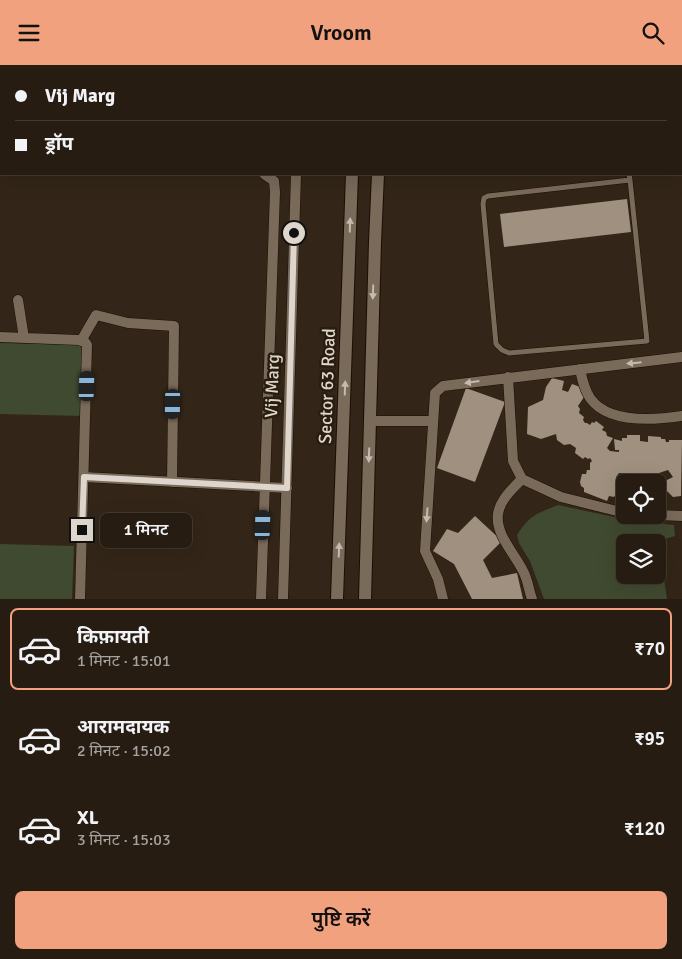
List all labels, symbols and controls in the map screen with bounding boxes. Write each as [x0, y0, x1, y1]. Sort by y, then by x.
icon: menu [15, 19, 43, 47]
text: Vroom [310, 19, 372, 46]
icon: search [639, 19, 667, 47]
text: Vij Marg [45, 84, 115, 108]
text: ड्रॉप [45, 132, 73, 156]
one-way arrow [347, 217, 355, 233]
route start [283, 222, 305, 244]
one-way arrow [369, 285, 377, 301]
street label: Sector 63 Road [314, 328, 340, 444]
street label: Vij Marg [260, 354, 284, 418]
one-way arrow [625, 359, 641, 367]
car [78, 371, 95, 401]
one-way arrow [464, 378, 480, 386]
one-way arrow [341, 380, 349, 396]
car [165, 389, 180, 419]
one-way arrow [364, 447, 372, 463]
map controls [616, 474, 666, 584]
button: locate [616, 474, 666, 524]
one-way arrow [423, 507, 431, 523]
car [254, 510, 271, 540]
callout: 1 मिनट [100, 513, 192, 547]
route end [71, 519, 93, 541]
text: 1 मिनट [124, 520, 168, 540]
button: layers [616, 534, 666, 584]
one-way arrow [335, 542, 343, 558]
text: किफ़ायती [77, 625, 149, 649]
icon: car [17, 627, 62, 672]
text: ₹70 [634, 637, 665, 661]
text: 1 मिनट · 15:01 [77, 651, 171, 671]
text: आरामदायक [77, 715, 169, 739]
icon: car [17, 717, 62, 762]
text: ₹95 [634, 727, 665, 751]
text: 2 मिनट · 15:02 [77, 741, 171, 761]
text: XL [77, 806, 99, 830]
icon: car [17, 807, 62, 852]
text: ₹120 [624, 817, 665, 841]
text: 3 मिनट · 15:03 [77, 830, 171, 850]
button: पुष्टि करें [15, 891, 667, 949]

